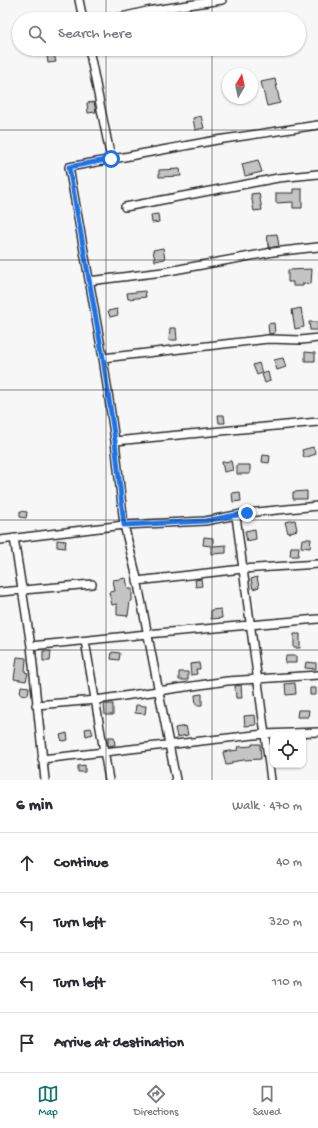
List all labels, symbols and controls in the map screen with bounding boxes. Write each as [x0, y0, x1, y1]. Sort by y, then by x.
search box [12, 12, 306, 56]
icon: search [26, 23, 48, 45]
text: Search here [58, 25, 132, 43]
north arrow [222, 68, 258, 104]
route start [102, 150, 120, 168]
route end [238, 504, 256, 522]
map controls [270, 732, 306, 768]
button: locate [270, 732, 306, 768]
text: 6 min [16, 796, 52, 816]
text: Walk · 470 m [232, 799, 302, 814]
icon: ahead [16, 852, 38, 874]
text: Continue [54, 854, 108, 872]
text: 40 m [276, 855, 302, 870]
icon: left [16, 912, 38, 934]
text: Turn left [54, 914, 105, 932]
text: 320 m [269, 915, 302, 930]
icon: left [16, 972, 38, 994]
text: Turn left [54, 974, 105, 992]
text: 110 m [272, 975, 302, 990]
icon: arrive [16, 1032, 38, 1054]
text: Arrive at destination [54, 1034, 184, 1052]
tab: Map [37, 1083, 59, 1119]
tab: Directions [134, 1083, 178, 1119]
tab: Saved [253, 1083, 281, 1119]

